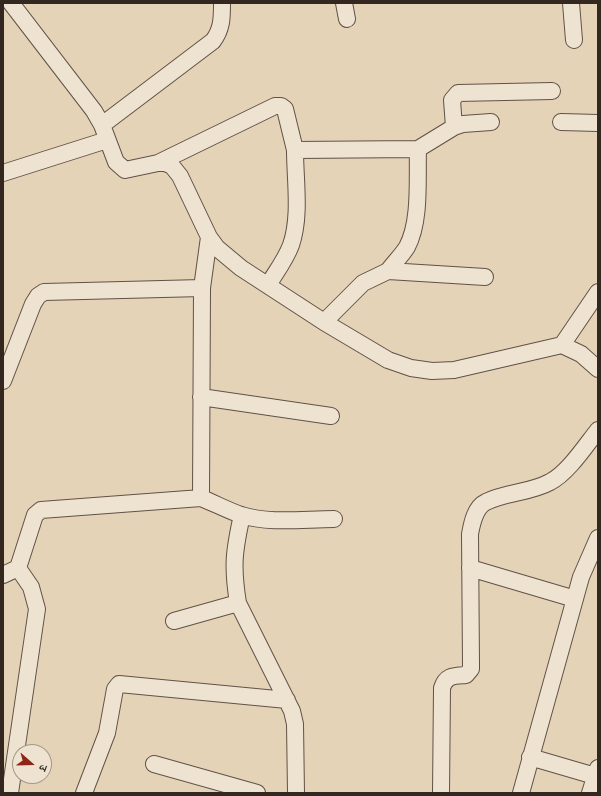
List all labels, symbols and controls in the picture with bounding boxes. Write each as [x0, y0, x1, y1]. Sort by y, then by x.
north arrow [12, 744, 52, 784]
text: उ [35, 763, 51, 773]

